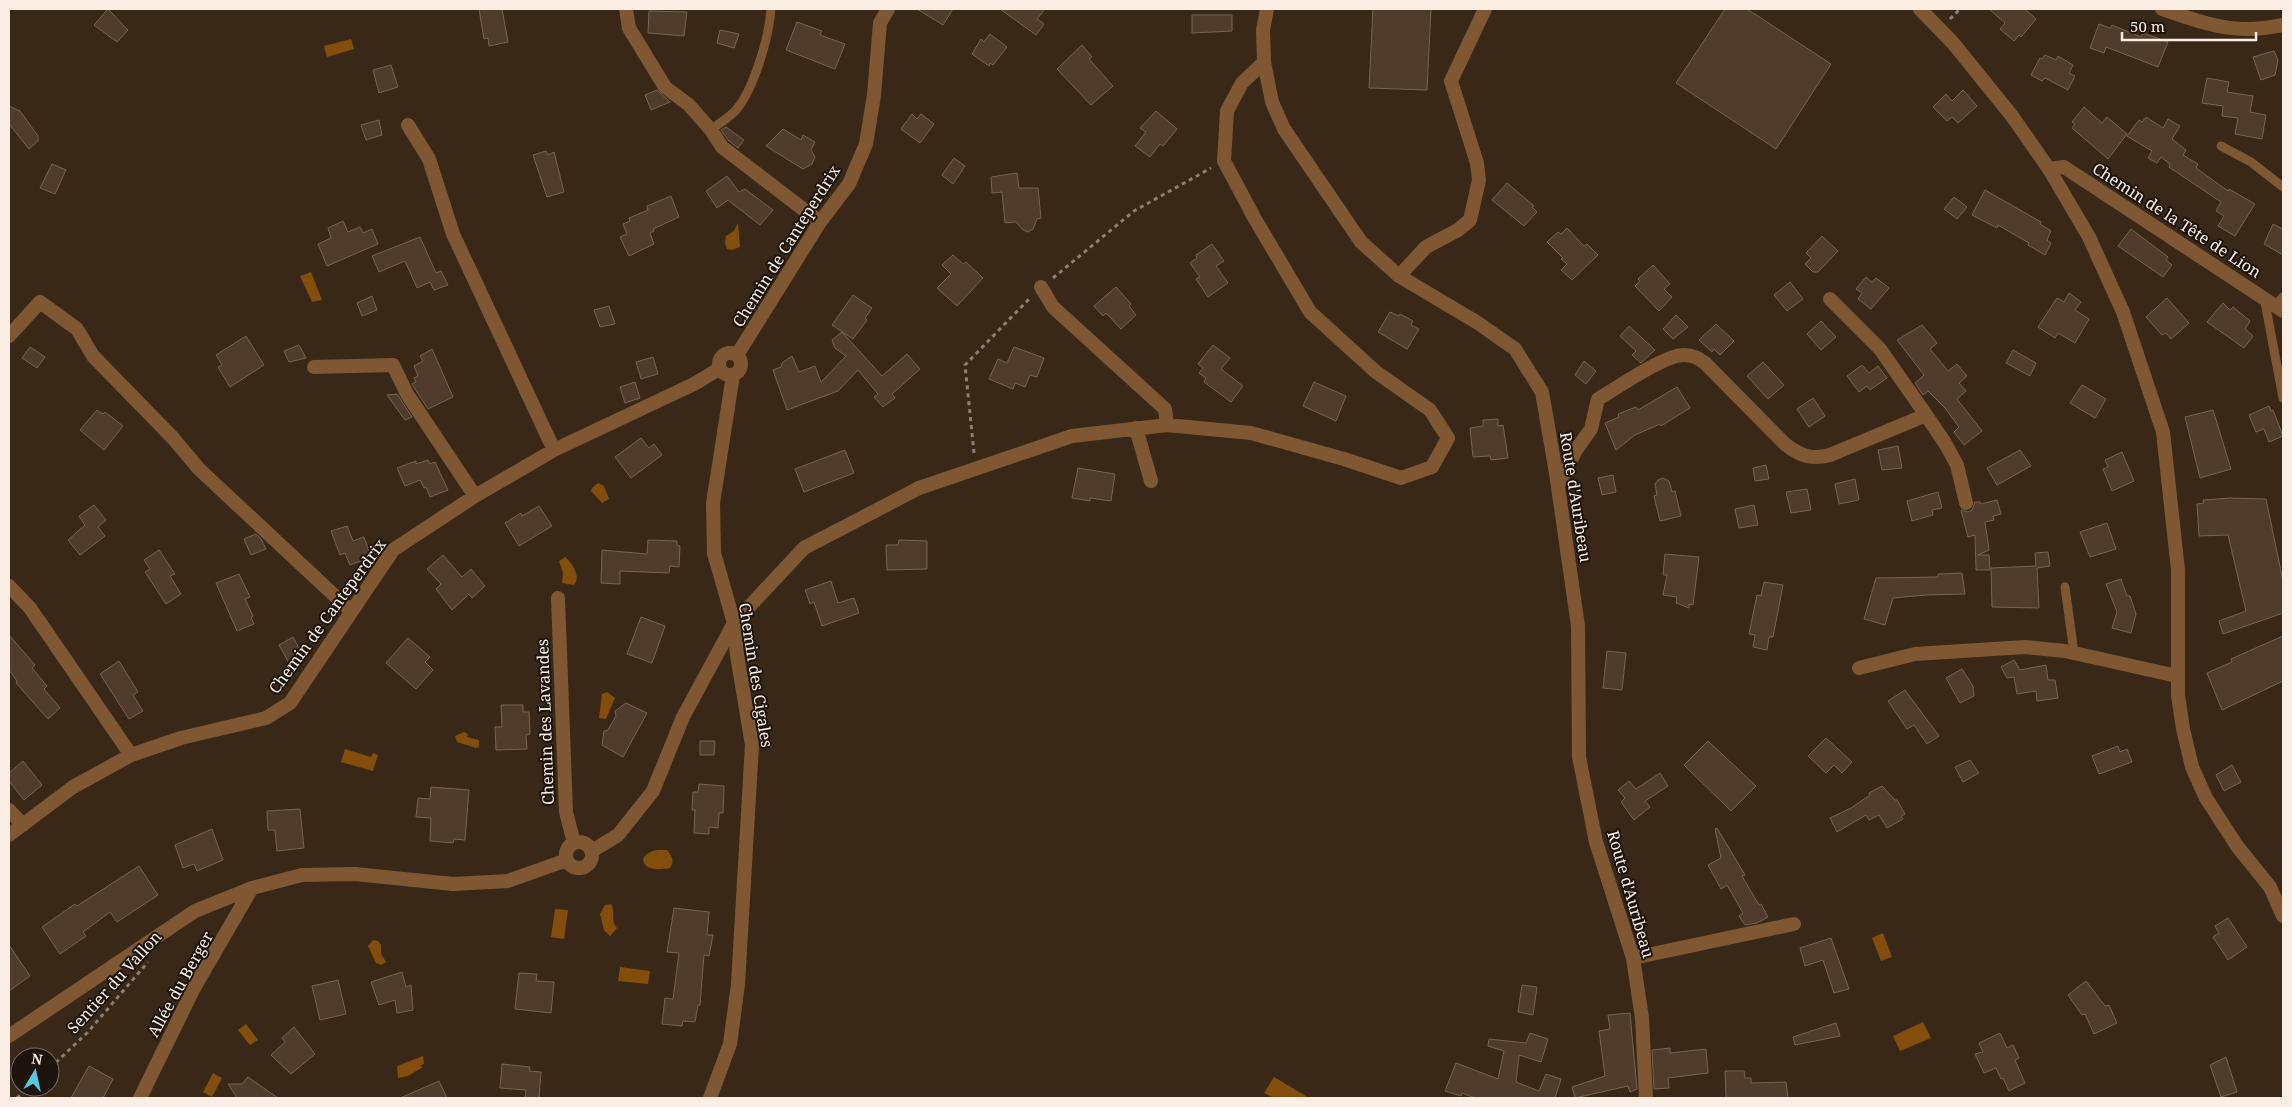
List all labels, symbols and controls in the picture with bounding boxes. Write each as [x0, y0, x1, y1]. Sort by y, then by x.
scale bar [2122, 10, 2256, 42]
text: 50 m [2130, 16, 2165, 36]
street label: Chemin de la Tête de Lion [2088, 157, 2266, 283]
street label: Chemin de Canteperdrix [727, 160, 845, 331]
street label: Route d'Auribeau [1555, 430, 1597, 564]
street label: Chemin de Canteperdrix [263, 533, 391, 698]
street label: Chemin des Cigales [734, 601, 778, 749]
street label: Chemin des Lavandes [531, 639, 559, 805]
street label: Route d'Auribeau [1602, 828, 1660, 960]
street label: Sentier du Vallon [62, 926, 166, 1038]
street label: Allée du Berger [142, 927, 218, 1041]
north arrow [10, 1047, 60, 1097]
text: N [30, 1048, 44, 1069]

